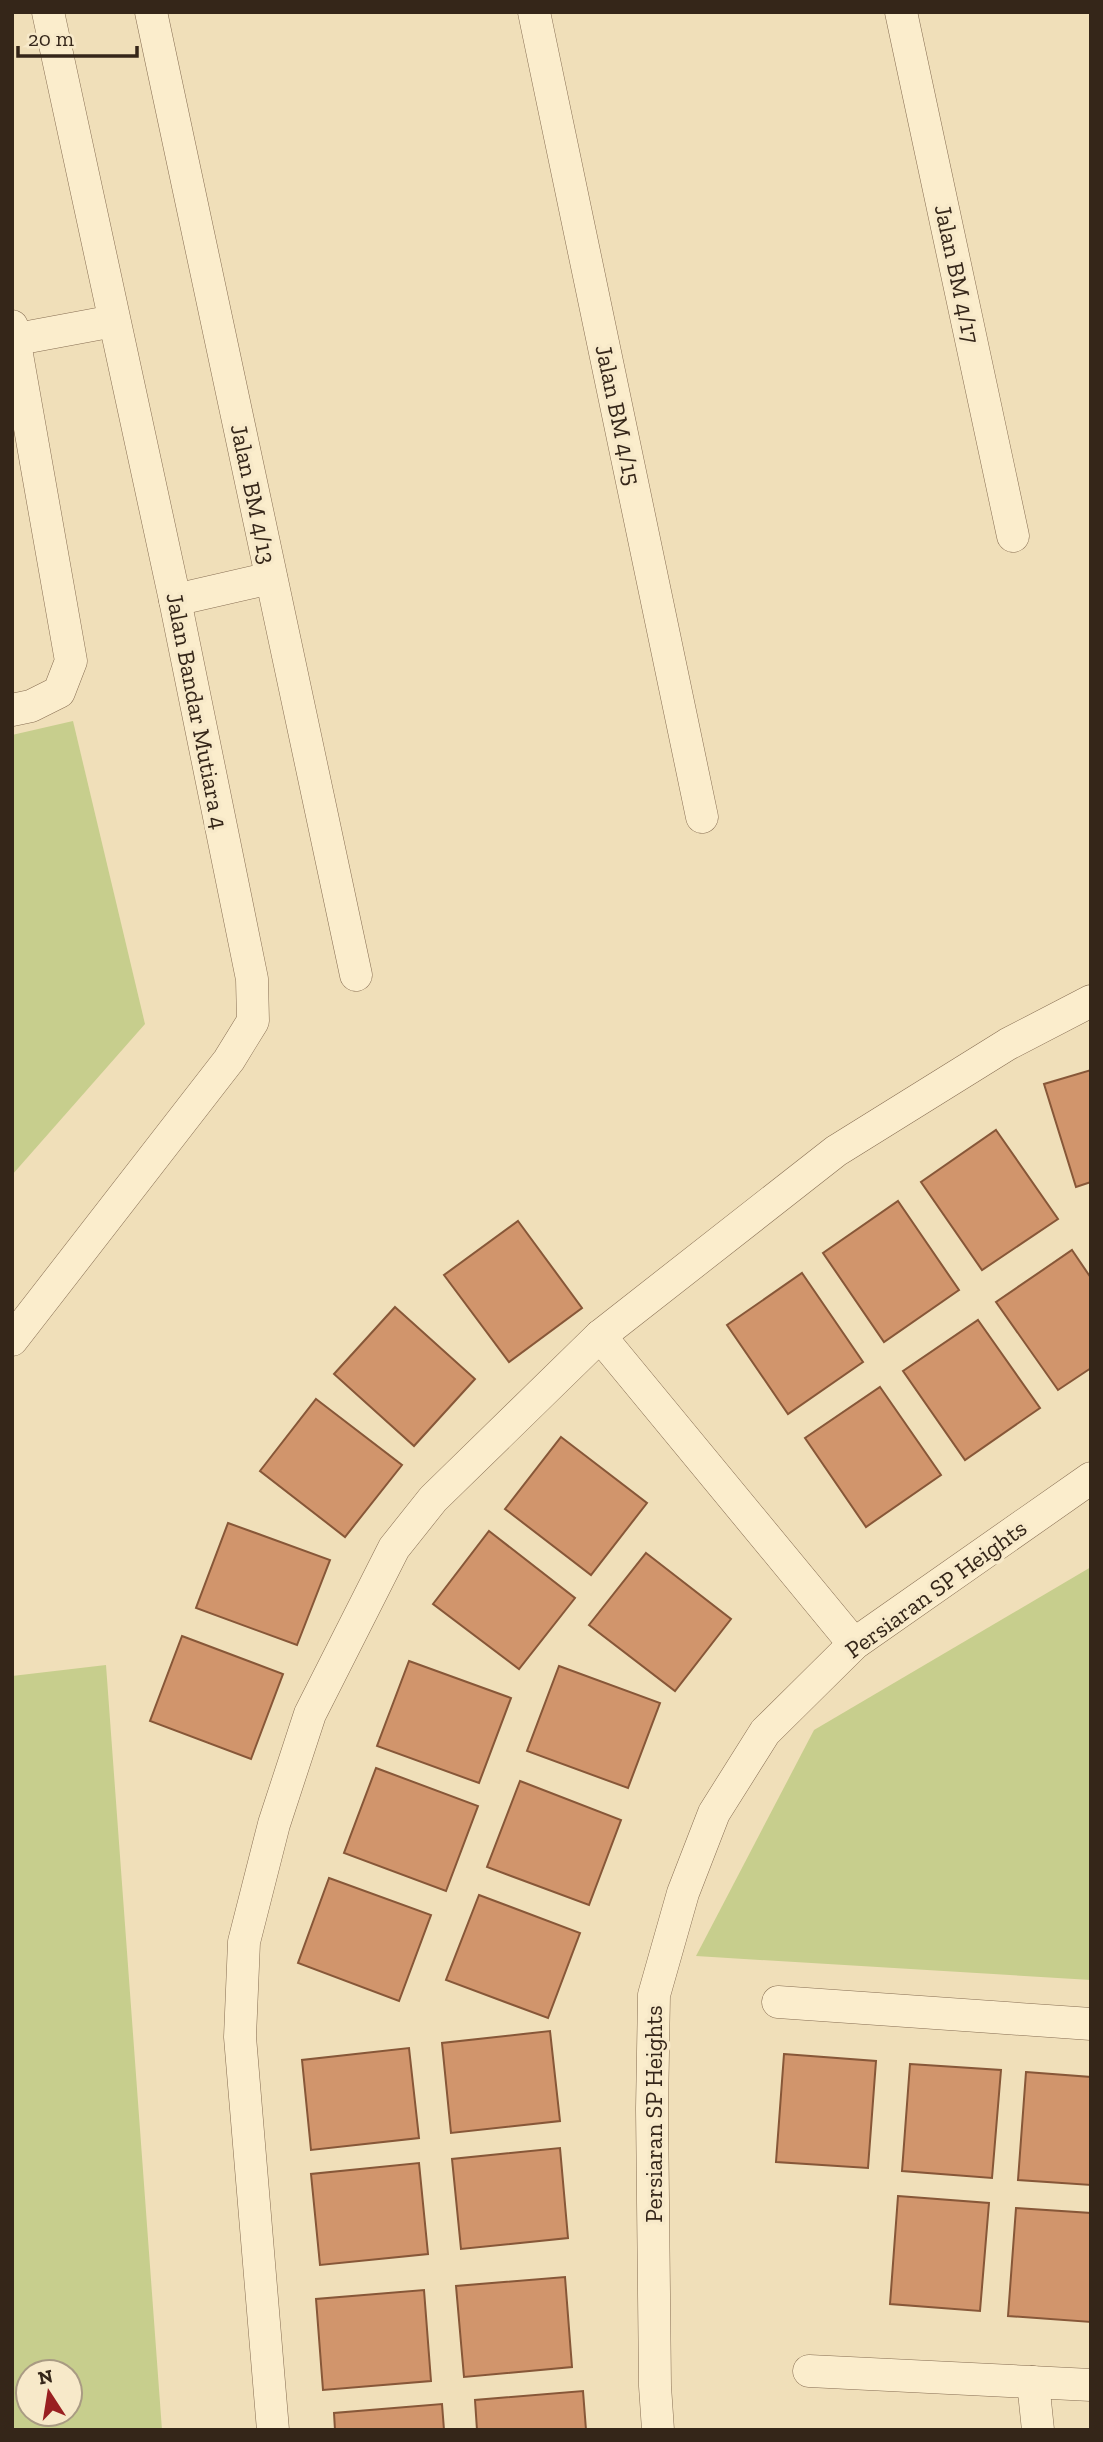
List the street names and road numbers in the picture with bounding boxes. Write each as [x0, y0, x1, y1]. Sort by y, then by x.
street label: Jalan BM 4/17 [929, 202, 986, 346]
street label: Jalan BM 4/15 [589, 342, 648, 488]
street label: Jalan BM 4/13 [225, 421, 282, 566]
street label: Jalan Bandar Mutiara 4 [160, 590, 235, 832]
street label: Persiaran SP Heights [839, 1513, 1032, 1664]
street label: Persiaran SP Heights [639, 2005, 668, 2223]

